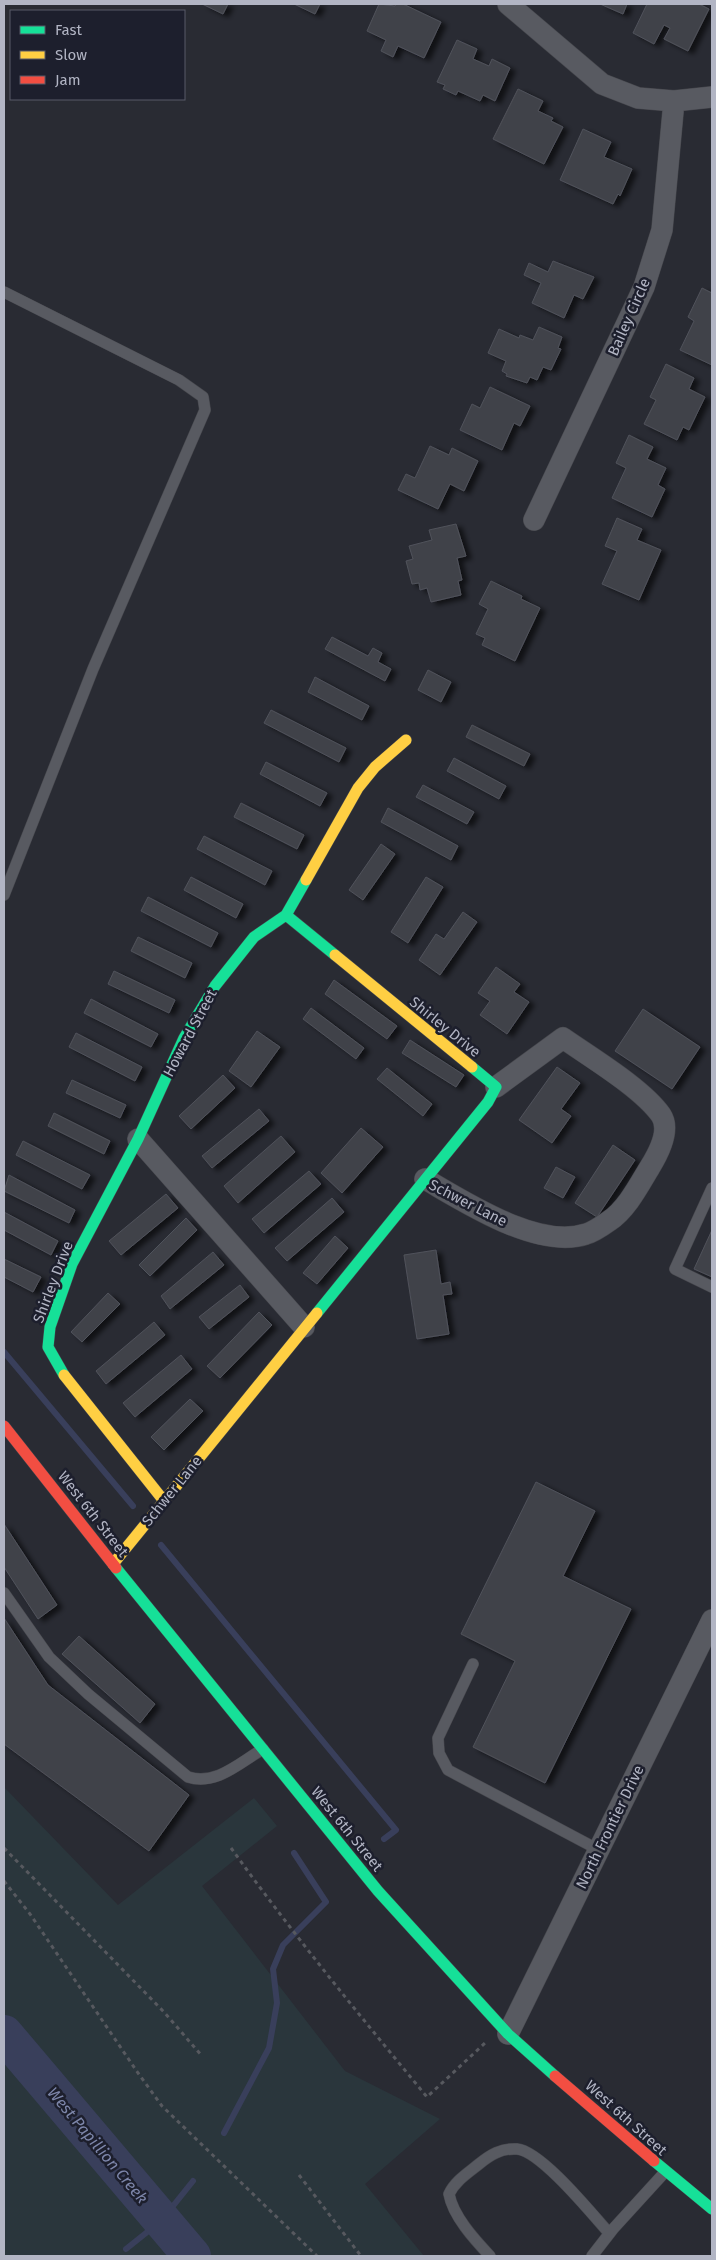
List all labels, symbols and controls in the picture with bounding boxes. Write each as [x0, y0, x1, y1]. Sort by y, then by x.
legend [10, 10, 185, 100]
text: Fast [55, 21, 82, 39]
text: Slow [55, 46, 87, 64]
text: Jam [55, 71, 81, 89]
street label: Bailey Circle [604, 275, 654, 359]
street label: Howard Street [159, 986, 221, 1080]
street label: Shirley Drive [406, 993, 484, 1061]
street label: Schwer Lane [426, 1176, 510, 1230]
street label: Shirley Drive [29, 1239, 77, 1325]
street label: Schwer Lane [138, 1452, 206, 1530]
street label: West 6th Street [54, 1468, 132, 1561]
street label: North Frontier Drive [572, 1762, 648, 1892]
street label: West 6th Street [307, 1783, 387, 1875]
street label: West 6th Street [581, 2077, 671, 2160]
water label: West Papillion Creek [43, 2083, 152, 2207]

